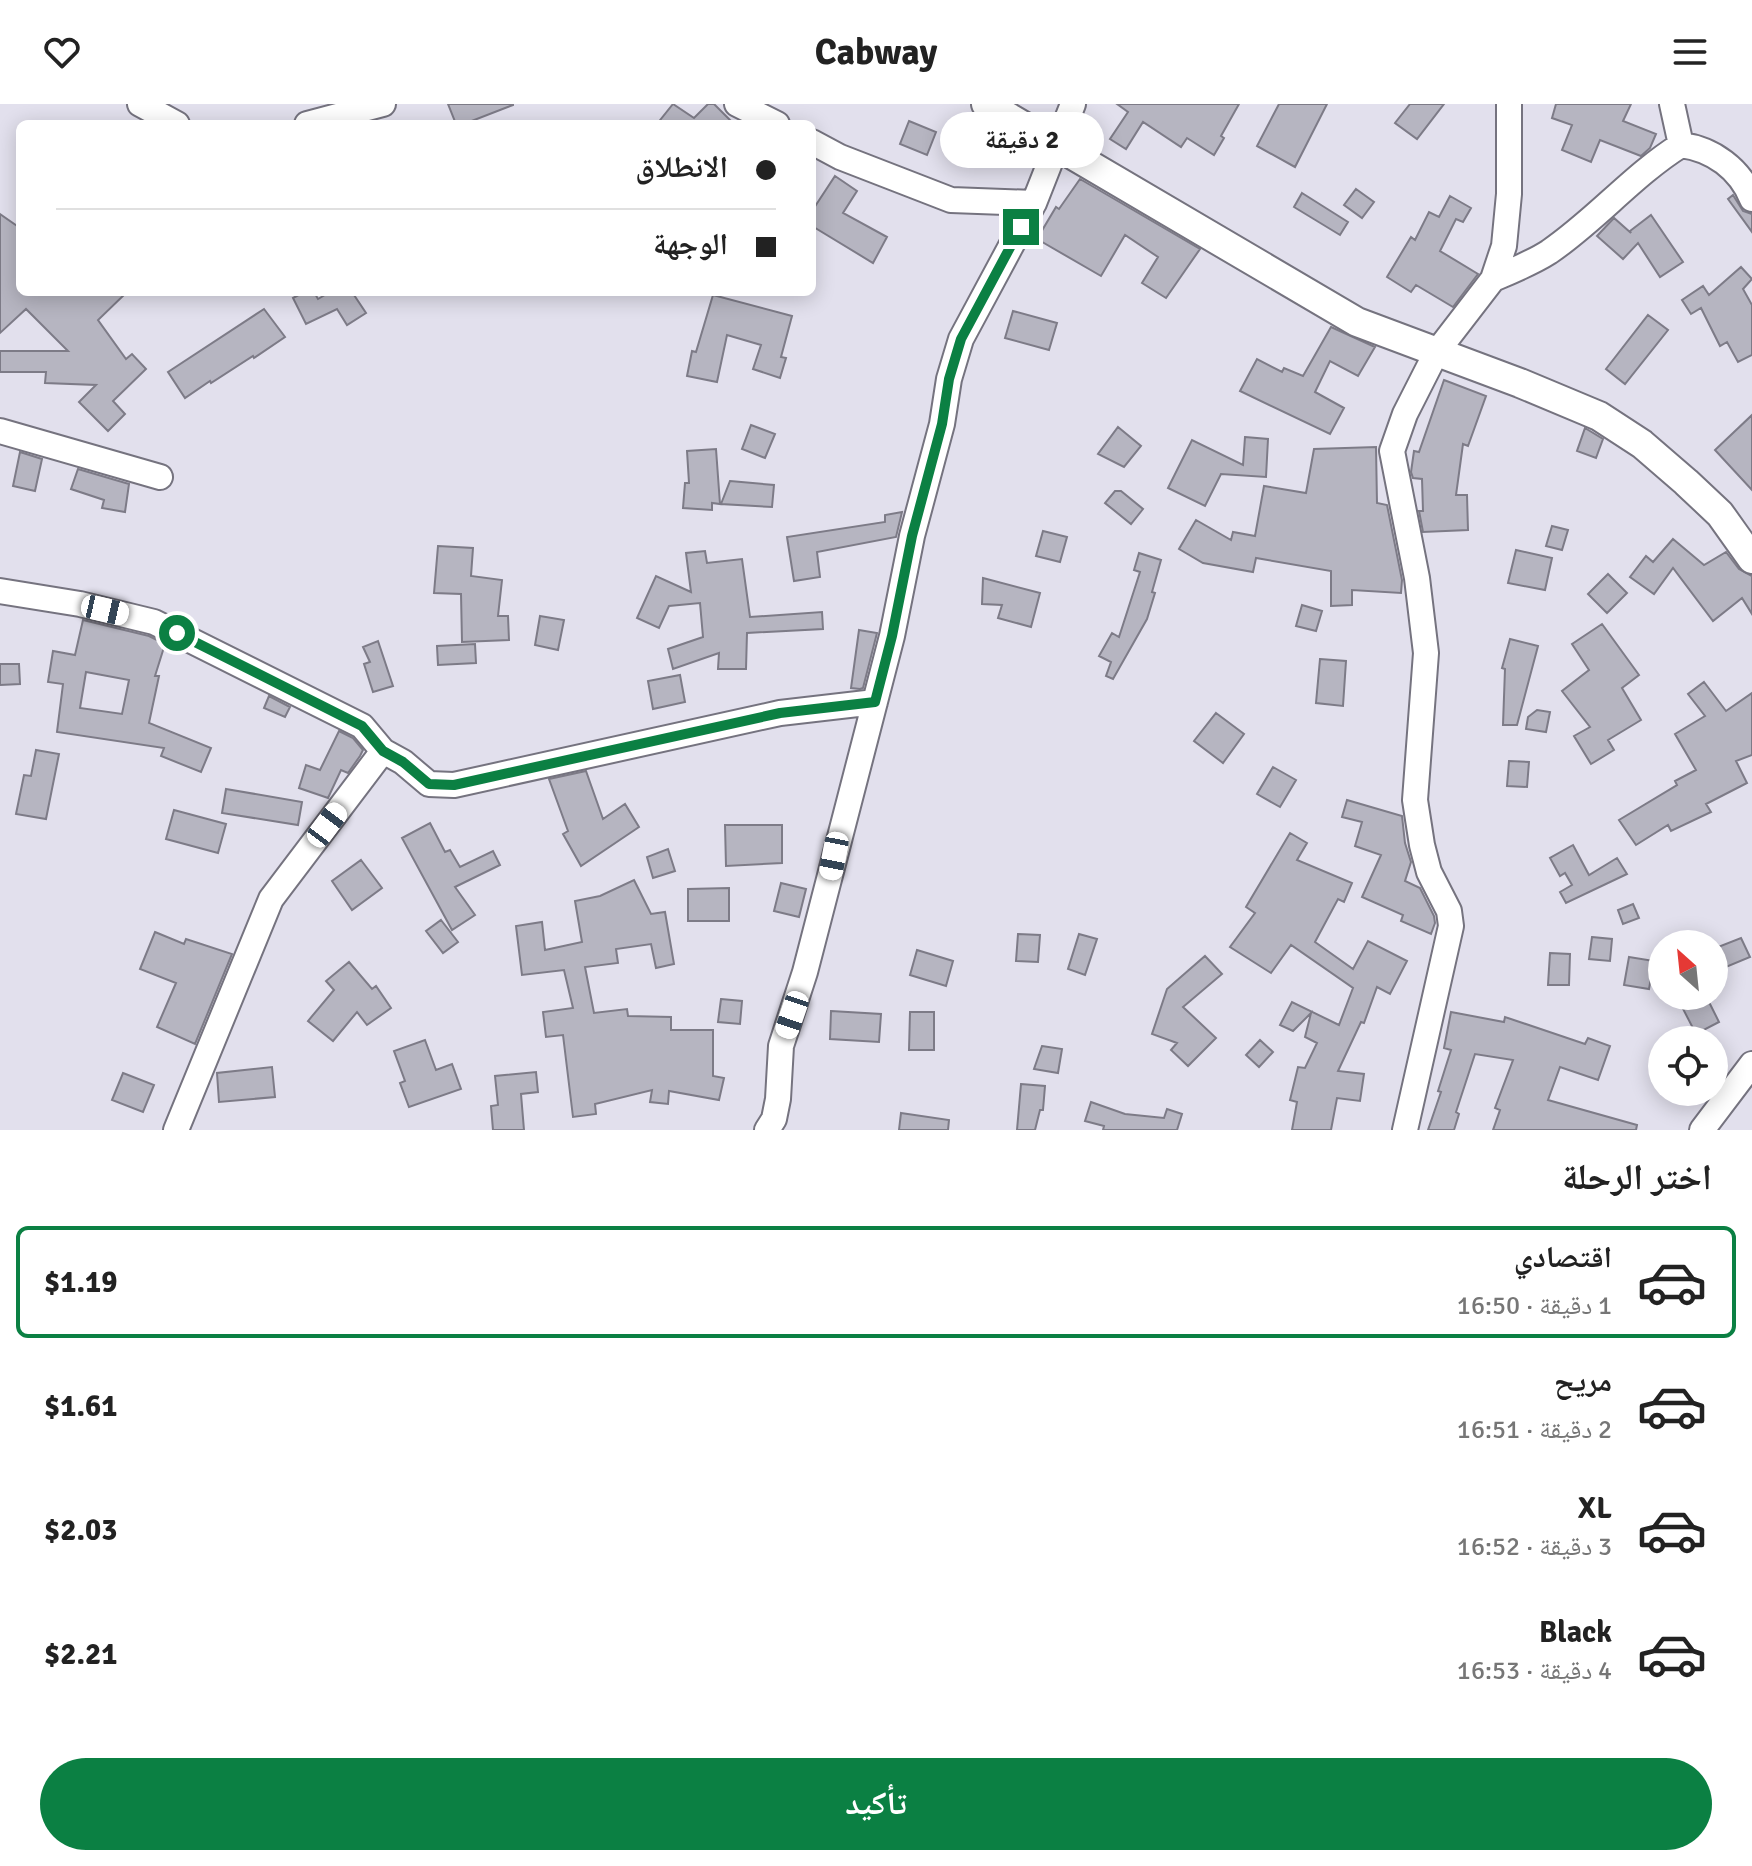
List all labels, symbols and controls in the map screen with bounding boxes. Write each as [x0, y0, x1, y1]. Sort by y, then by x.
icon: heart [40, 30, 84, 74]
text: Cabway [815, 30, 937, 75]
icon: menu [1668, 30, 1712, 74]
callout: 2 دقيقة [939, 111, 1103, 167]
text: 2 دقيقة [985, 124, 1059, 156]
text: الانطلاق [635, 149, 728, 186]
route end [1003, 209, 1039, 245]
text: الوجهة [653, 226, 728, 263]
car [79, 593, 131, 627]
route start [159, 615, 195, 651]
car [303, 799, 351, 851]
car [818, 830, 850, 882]
north arrow [1648, 930, 1728, 1010]
map controls [1648, 930, 1728, 1106]
car [773, 988, 811, 1042]
button: locate [1648, 1026, 1728, 1106]
text: اختر الرحلة [1562, 1155, 1712, 1200]
text: اقتصادي [1514, 1239, 1612, 1276]
icon: car [1636, 1246, 1708, 1318]
text: $1.19 [44, 1264, 117, 1301]
text: 1 دقيقة · 16:50 [1457, 1290, 1612, 1322]
text: مريح [1554, 1363, 1612, 1400]
icon: car [1636, 1370, 1708, 1442]
text: $1.61 [44, 1388, 117, 1425]
text: 2 دقيقة · 16:51 [1457, 1414, 1612, 1446]
text: XL [1578, 1490, 1612, 1527]
icon: car [1636, 1494, 1708, 1566]
text: $2.03 [44, 1512, 117, 1549]
text: 3 دقيقة · 16:52 [1457, 1531, 1612, 1563]
text: Black [1539, 1614, 1612, 1651]
icon: car [1636, 1618, 1708, 1690]
text: $2.21 [44, 1636, 117, 1673]
text: 4 دقيقة · 16:53 [1457, 1655, 1612, 1687]
button: تأكيد [40, 1758, 1712, 1850]

